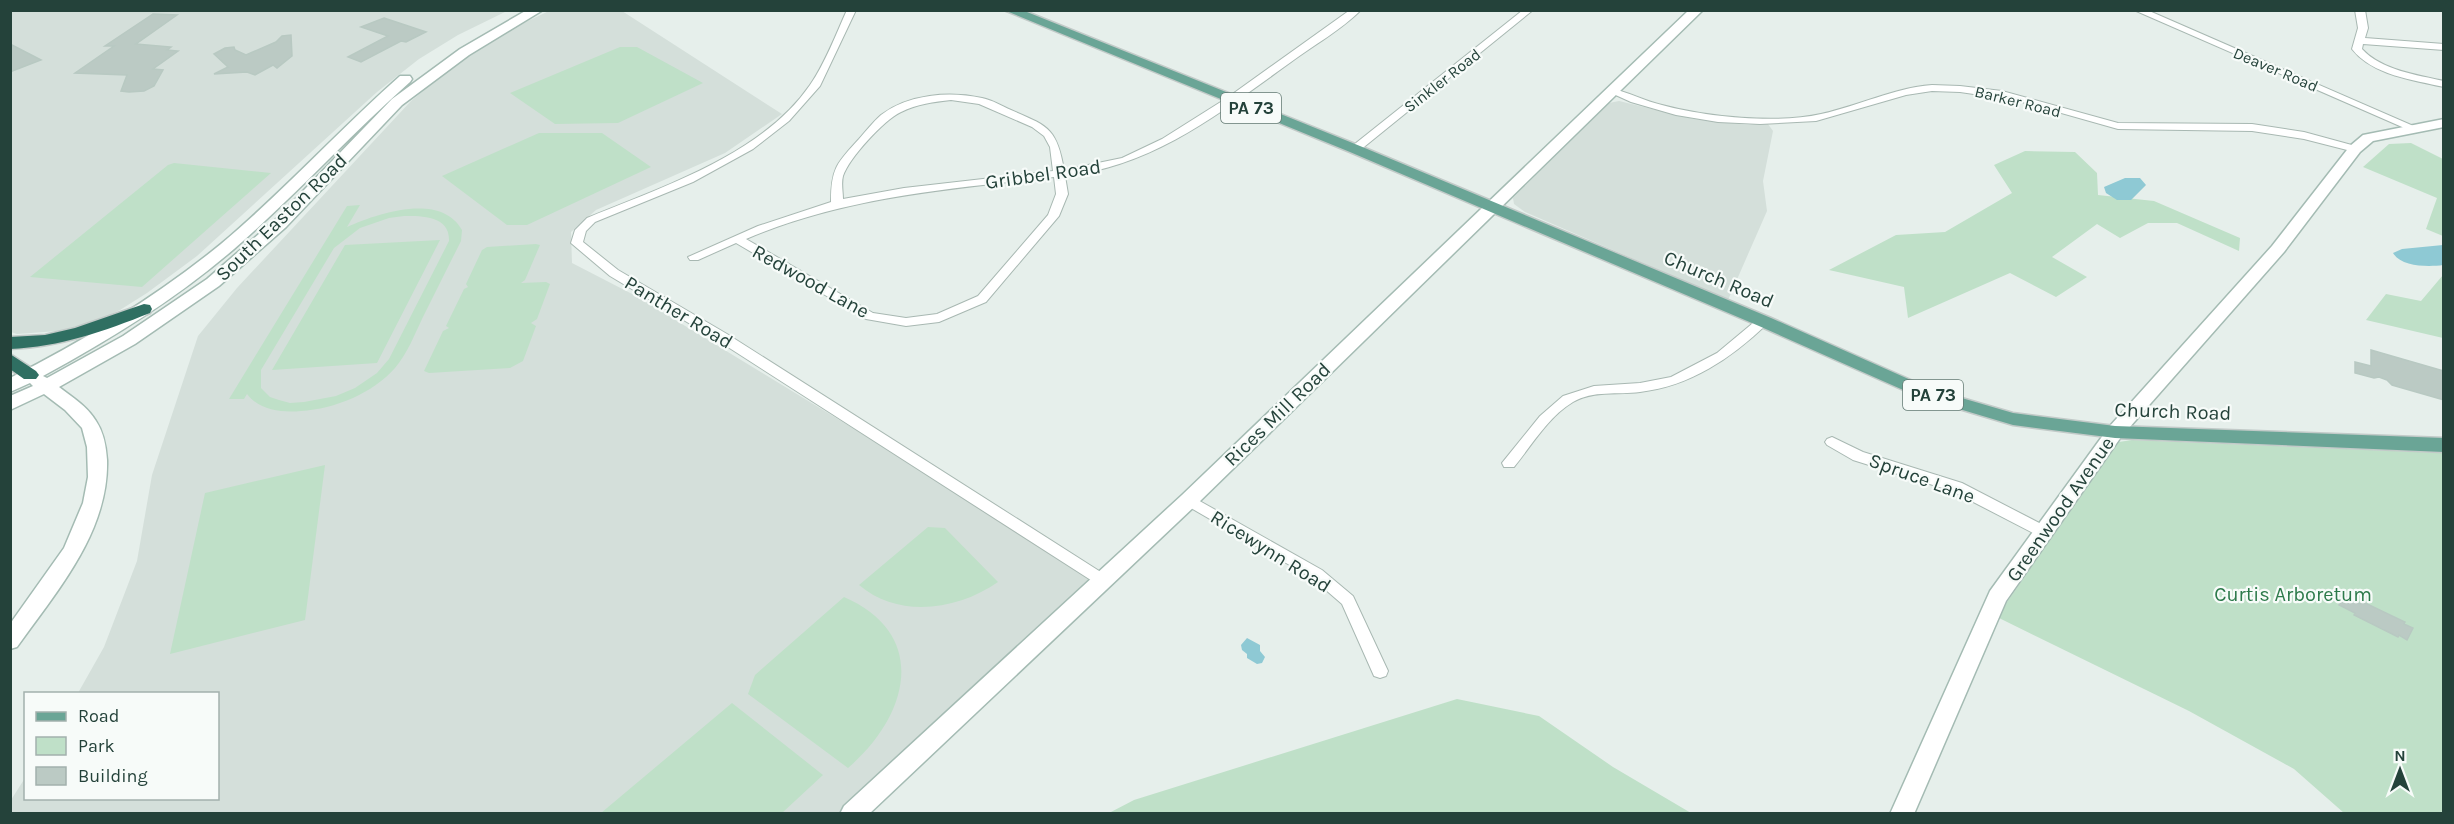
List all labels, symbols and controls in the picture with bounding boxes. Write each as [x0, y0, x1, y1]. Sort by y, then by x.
street label: Deaver Road [2231, 43, 2321, 96]
street label: Sinkler Road [1400, 45, 1484, 116]
street label: Barker Road [1973, 82, 2063, 121]
road number: PA 73 [1221, 93, 1281, 123]
street label: South Easton Road [211, 149, 352, 286]
street label: Gribbel Road [984, 155, 1102, 194]
street label: Redwood Lane [748, 240, 873, 323]
street label: Church Road [1661, 246, 1777, 313]
street label: Panther Road [621, 271, 737, 354]
street label: Rices Mill Road [1219, 358, 1335, 471]
road number: PA 73 [1903, 380, 1963, 410]
street label: Church Road [2114, 398, 2232, 425]
street label: Greenwood Avenue [2002, 432, 2119, 586]
street label: Spruce Lane [1866, 449, 1978, 508]
street label: Ricewynn Road [1206, 505, 1335, 598]
park label: Curtis Arboretum [2214, 583, 2372, 606]
legend [24, 692, 219, 800]
text: Road [78, 705, 119, 727]
text: Park [78, 735, 115, 757]
north arrow [2370, 740, 2430, 800]
text: N [2394, 746, 2406, 765]
text: Building [78, 765, 148, 787]

